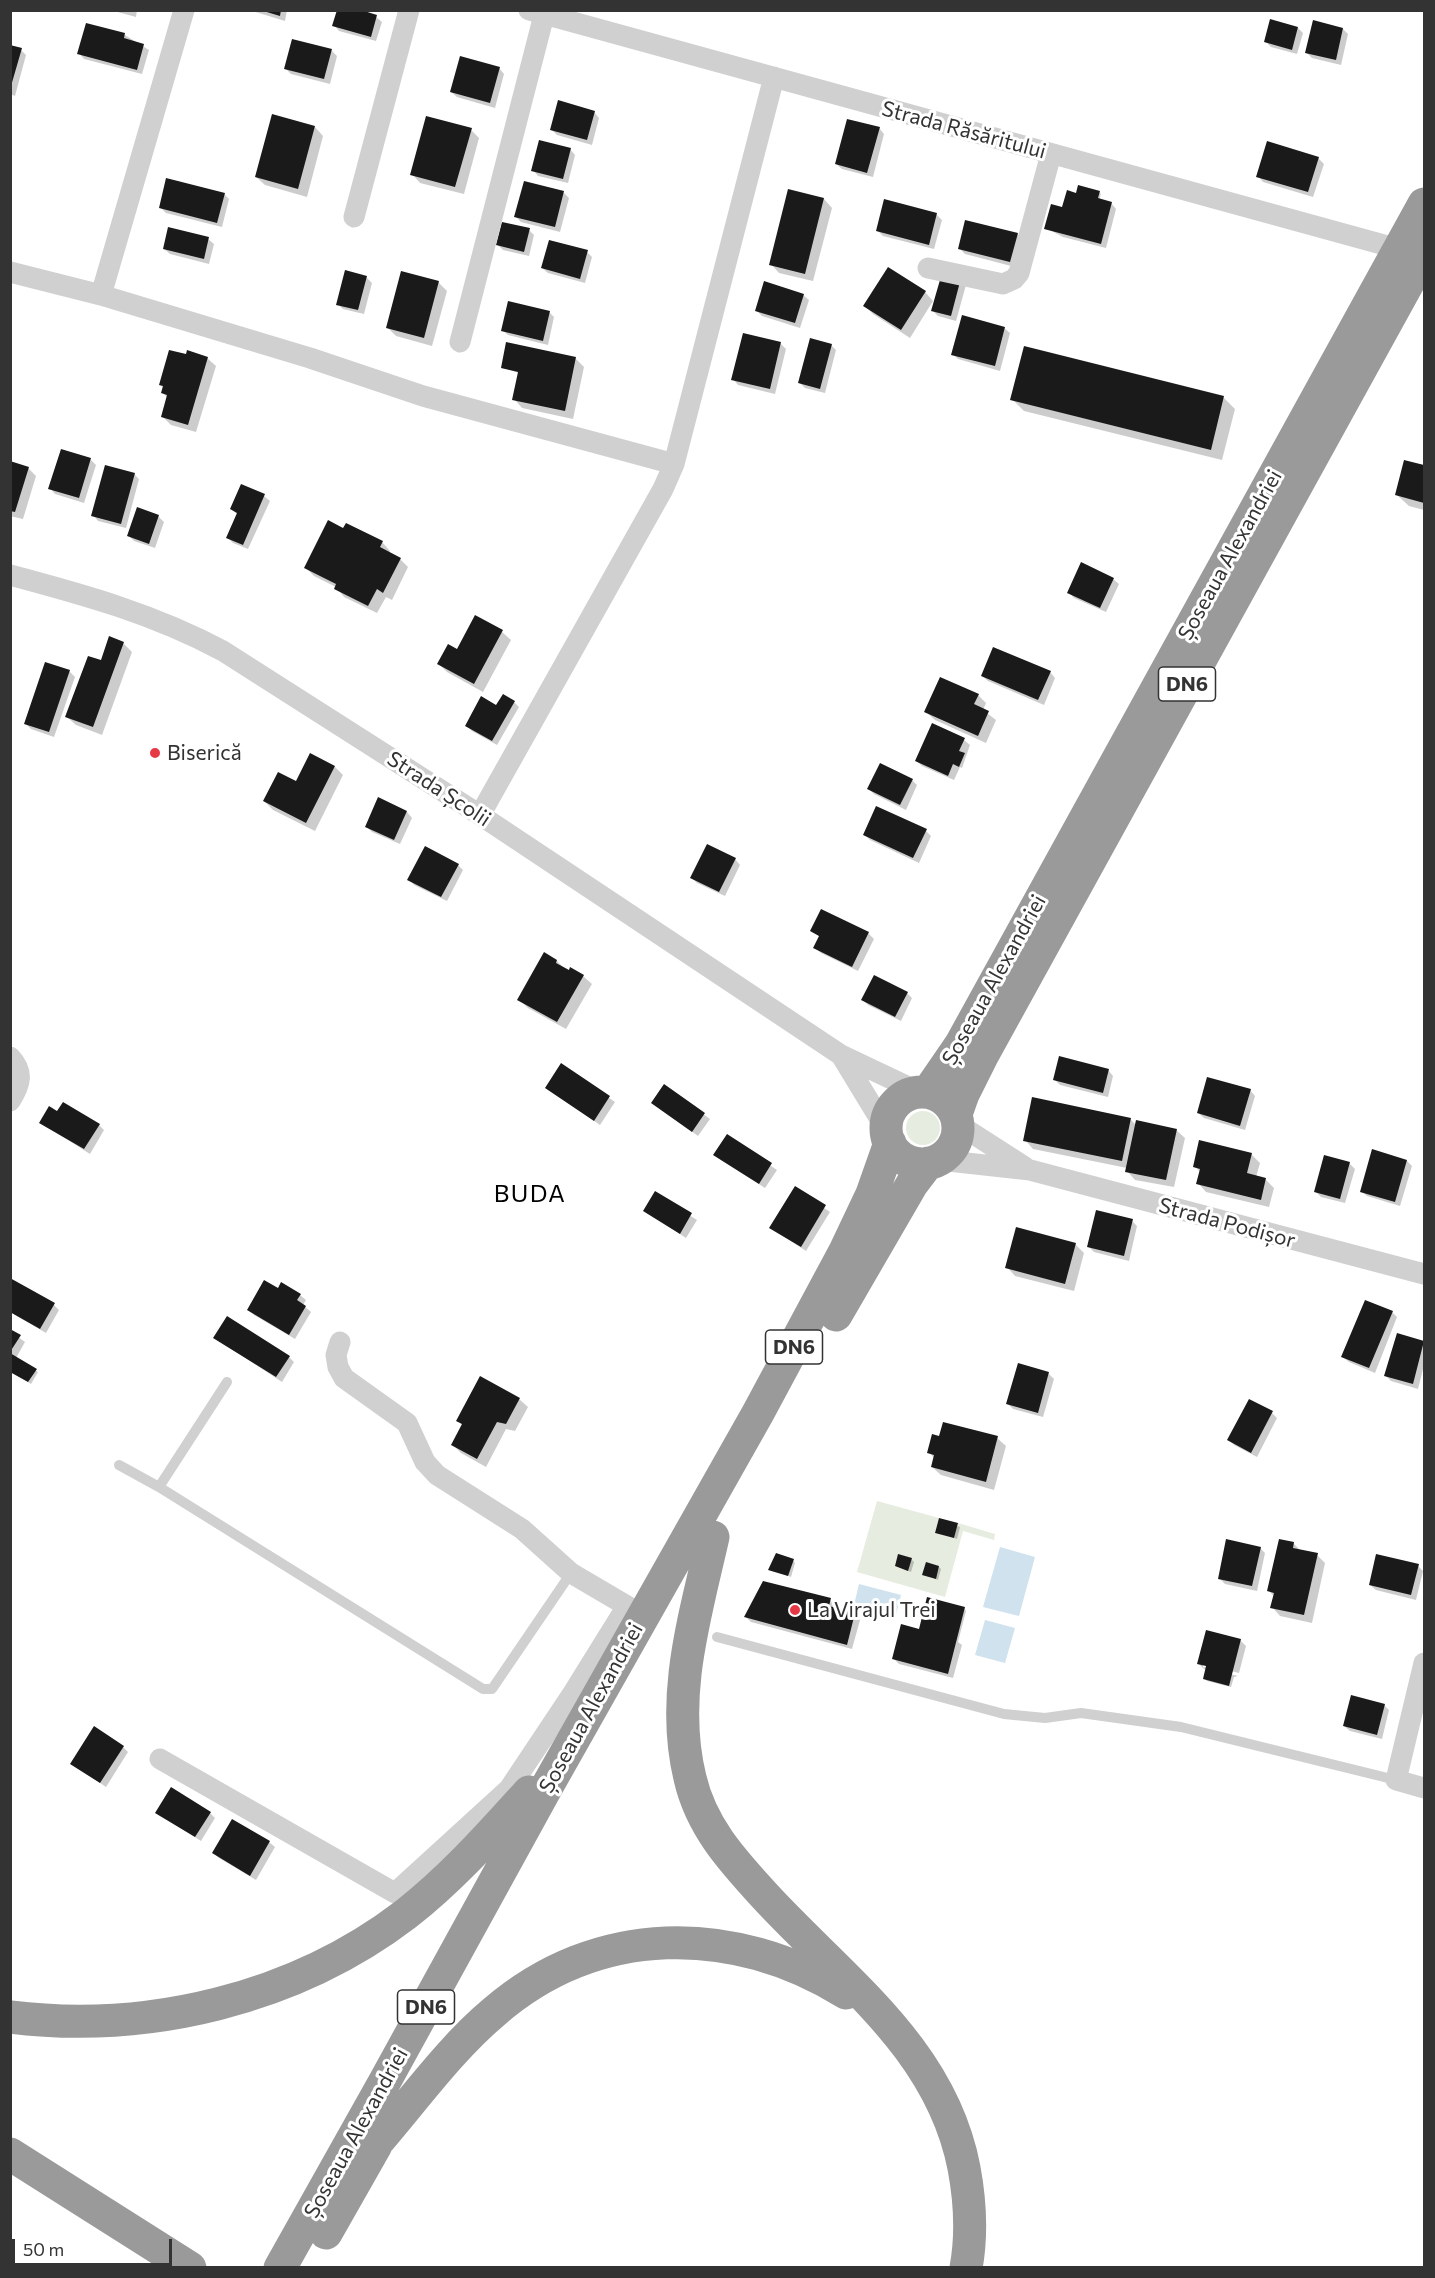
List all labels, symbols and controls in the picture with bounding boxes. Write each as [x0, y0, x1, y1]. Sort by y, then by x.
street label: Strada Răsăritului [879, 96, 1049, 164]
street label: Șoseaua Alexandriei [1173, 466, 1287, 644]
road number: DN6 [1158, 667, 1216, 701]
place label: Biserică [167, 740, 242, 766]
marker: Biserică [148, 746, 162, 760]
street label: Strada Școlii [382, 746, 496, 832]
street label: Șoseaua Alexandriei [937, 891, 1051, 1069]
district label: BUDA [494, 1180, 566, 1208]
street label: Strada Podișor [1156, 1193, 1298, 1253]
road number: DN6 [766, 1330, 822, 1364]
place label: La Virajul Trei [807, 1597, 936, 1623]
marker: La Virajul Trei [788, 1603, 802, 1617]
street label: Șoseaua Alexandriei [534, 1619, 648, 1797]
road number: DN6 [398, 1990, 454, 2024]
street label: Șoseaua Alexandriei [299, 2044, 413, 2222]
scale bar [15, 2227, 176, 2265]
text: 50 m [23, 2238, 64, 2260]

